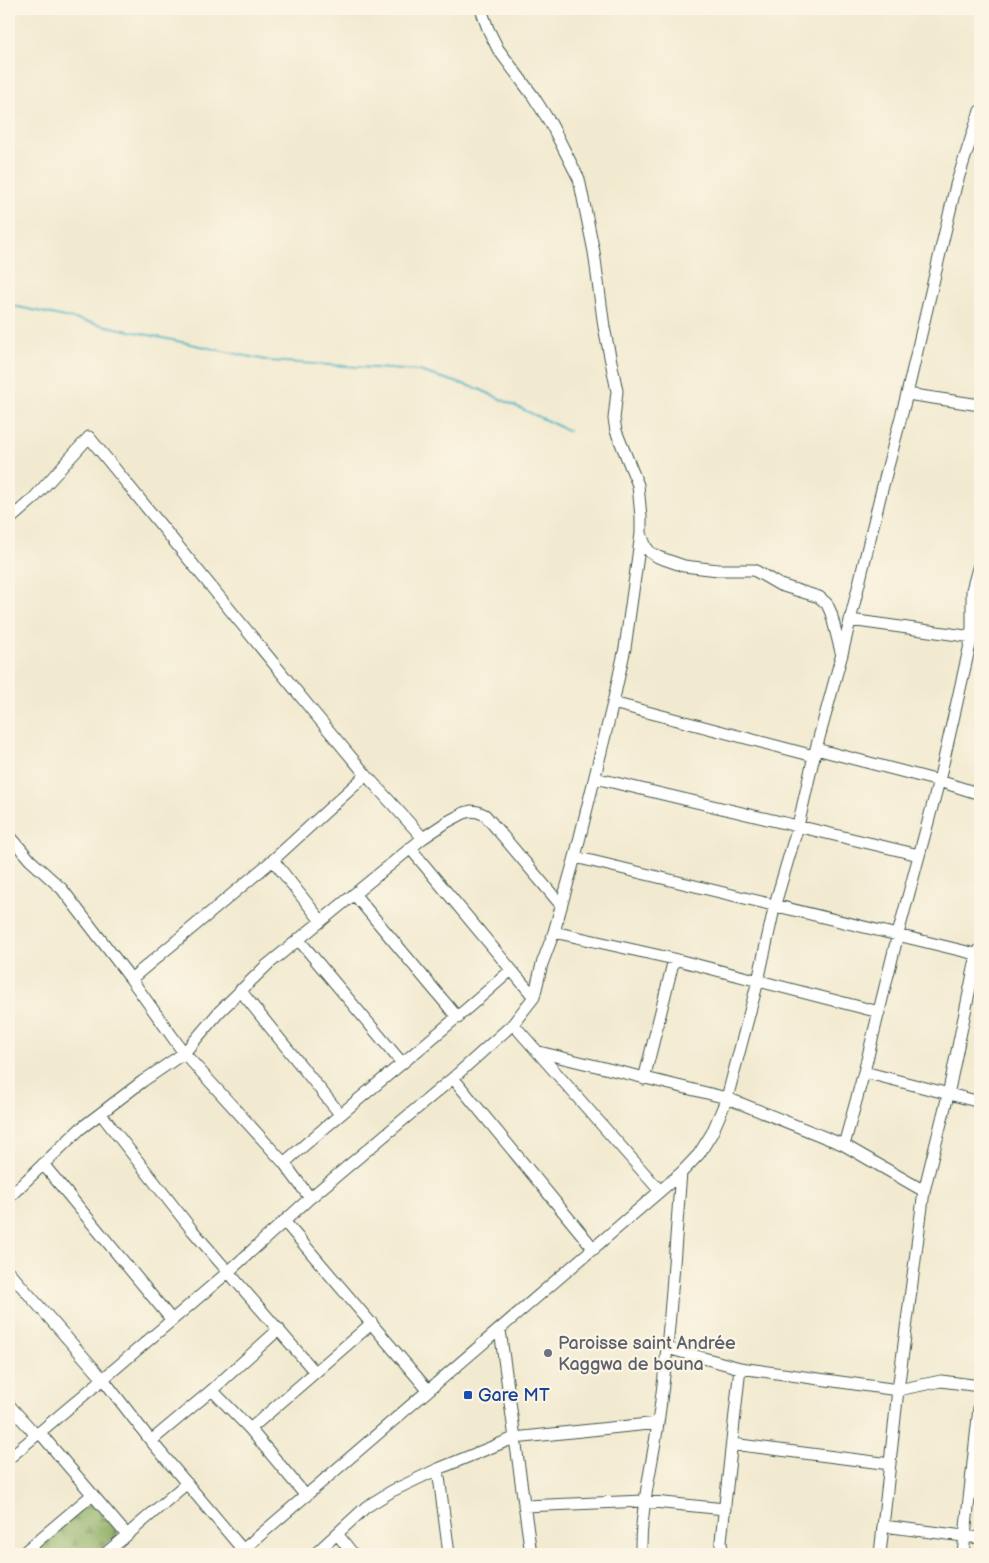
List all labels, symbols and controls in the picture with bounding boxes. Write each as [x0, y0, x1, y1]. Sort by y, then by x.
place label: Paroisse saint Andrée Kaggwa de bouna [558, 1333, 736, 1375]
marker: Paroisse saint Andrée Kaggwa de bouna [542, 1347, 554, 1359]
place label: Gare MT [478, 1385, 550, 1406]
marker: Gare MT [462, 1389, 474, 1401]

